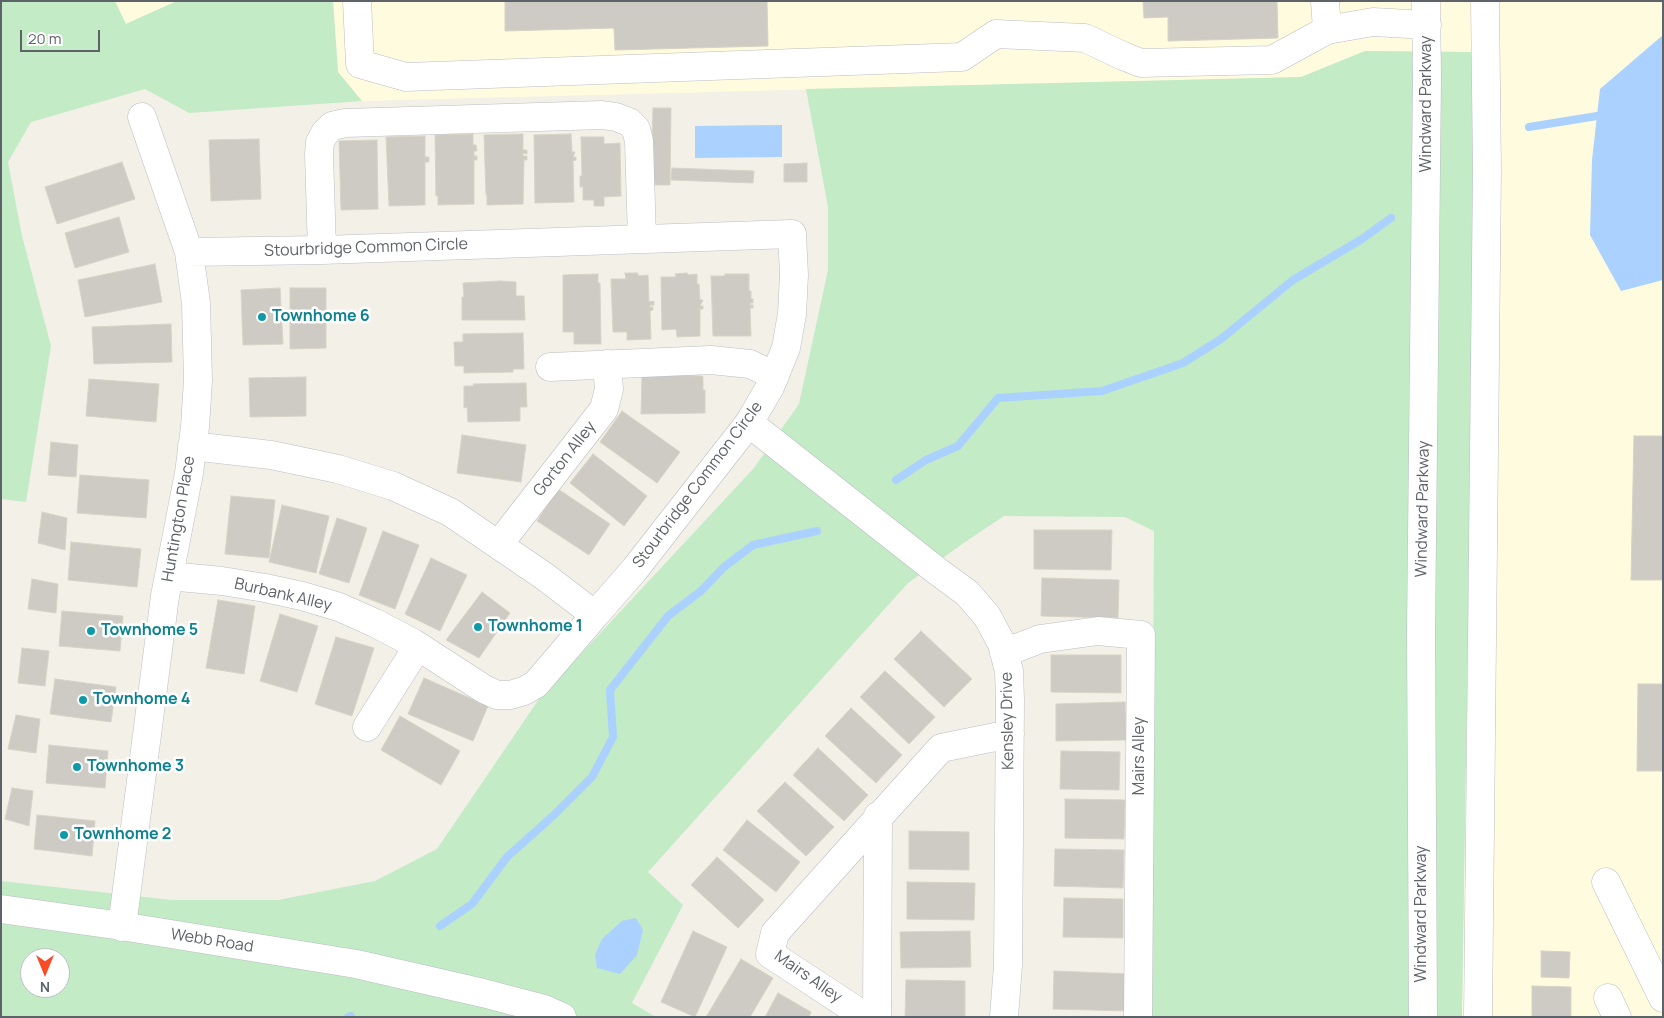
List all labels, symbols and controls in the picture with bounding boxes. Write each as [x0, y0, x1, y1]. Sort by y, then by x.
scale bar [22, 20, 102, 52]
text: 20 m [28, 28, 61, 49]
street label: Windward Parkway [1417, 36, 1437, 172]
street label: Stourbridge Common Circle [264, 235, 468, 261]
place label: Townhome 6 [272, 307, 370, 327]
marker: Townhome 6 [256, 311, 268, 323]
street label: Stourbridge Common Circle [629, 398, 767, 572]
street label: Gorton Alley [530, 418, 600, 500]
street label: Windward Parkway [1412, 440, 1434, 578]
street label: Huntington Place [158, 455, 200, 583]
street label: Burbank Alley [232, 574, 334, 616]
place label: Townhome 1 [488, 617, 583, 637]
place label: Townhome 5 [101, 621, 198, 641]
marker: Townhome 1 [472, 621, 484, 633]
marker: Townhome 5 [85, 625, 97, 637]
street label: Kensley Drive [998, 672, 1018, 770]
place label: Townhome 4 [93, 690, 191, 710]
marker: Townhome 4 [77, 694, 89, 706]
street label: Mairs Alley [1130, 717, 1150, 795]
place label: Townhome 3 [87, 757, 184, 777]
marker: Townhome 3 [71, 761, 83, 773]
place label: Townhome 2 [74, 825, 171, 845]
marker: Townhome 2 [58, 829, 70, 841]
street label: Windward Parkway [1412, 846, 1432, 982]
street label: Webb Road [169, 925, 255, 957]
street label: Mairs Alley [770, 947, 846, 1007]
north arrow [20, 948, 70, 998]
text: N [40, 978, 50, 997]

